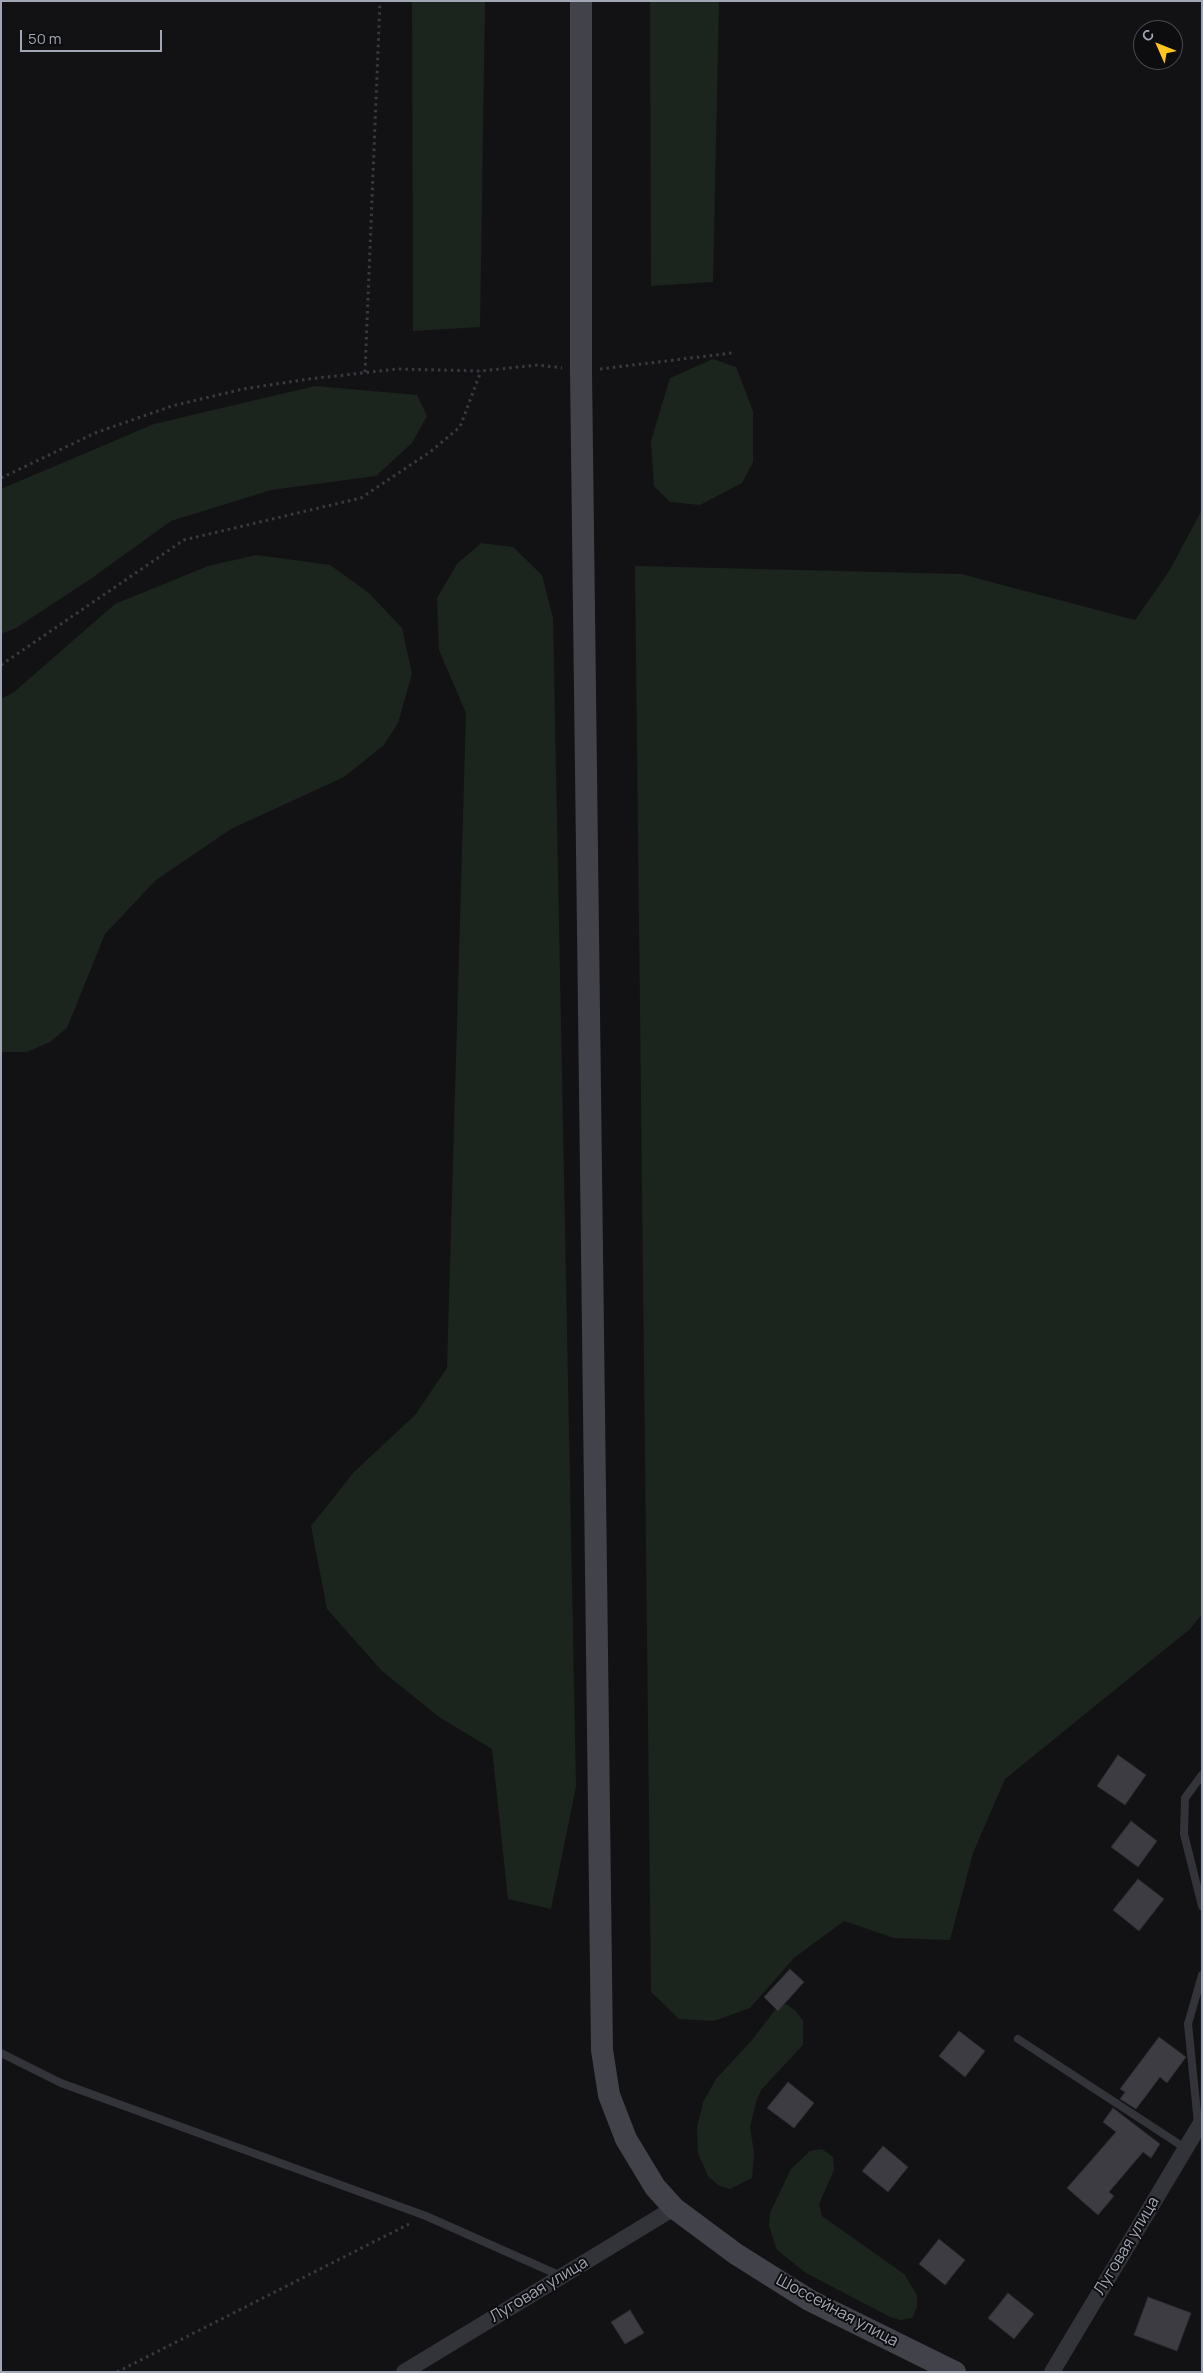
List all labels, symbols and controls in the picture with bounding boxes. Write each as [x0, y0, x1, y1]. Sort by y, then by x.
scale bar [22, 20, 165, 52]
north arrow [1133, 20, 1183, 70]
text: С [1137, 25, 1158, 45]
text: 50 m [28, 28, 62, 49]
street label: Луговая улица [1090, 2193, 1164, 2299]
street label: Луговая улица [486, 2253, 592, 2327]
street label: Шоссейная улица [773, 2271, 901, 2351]

